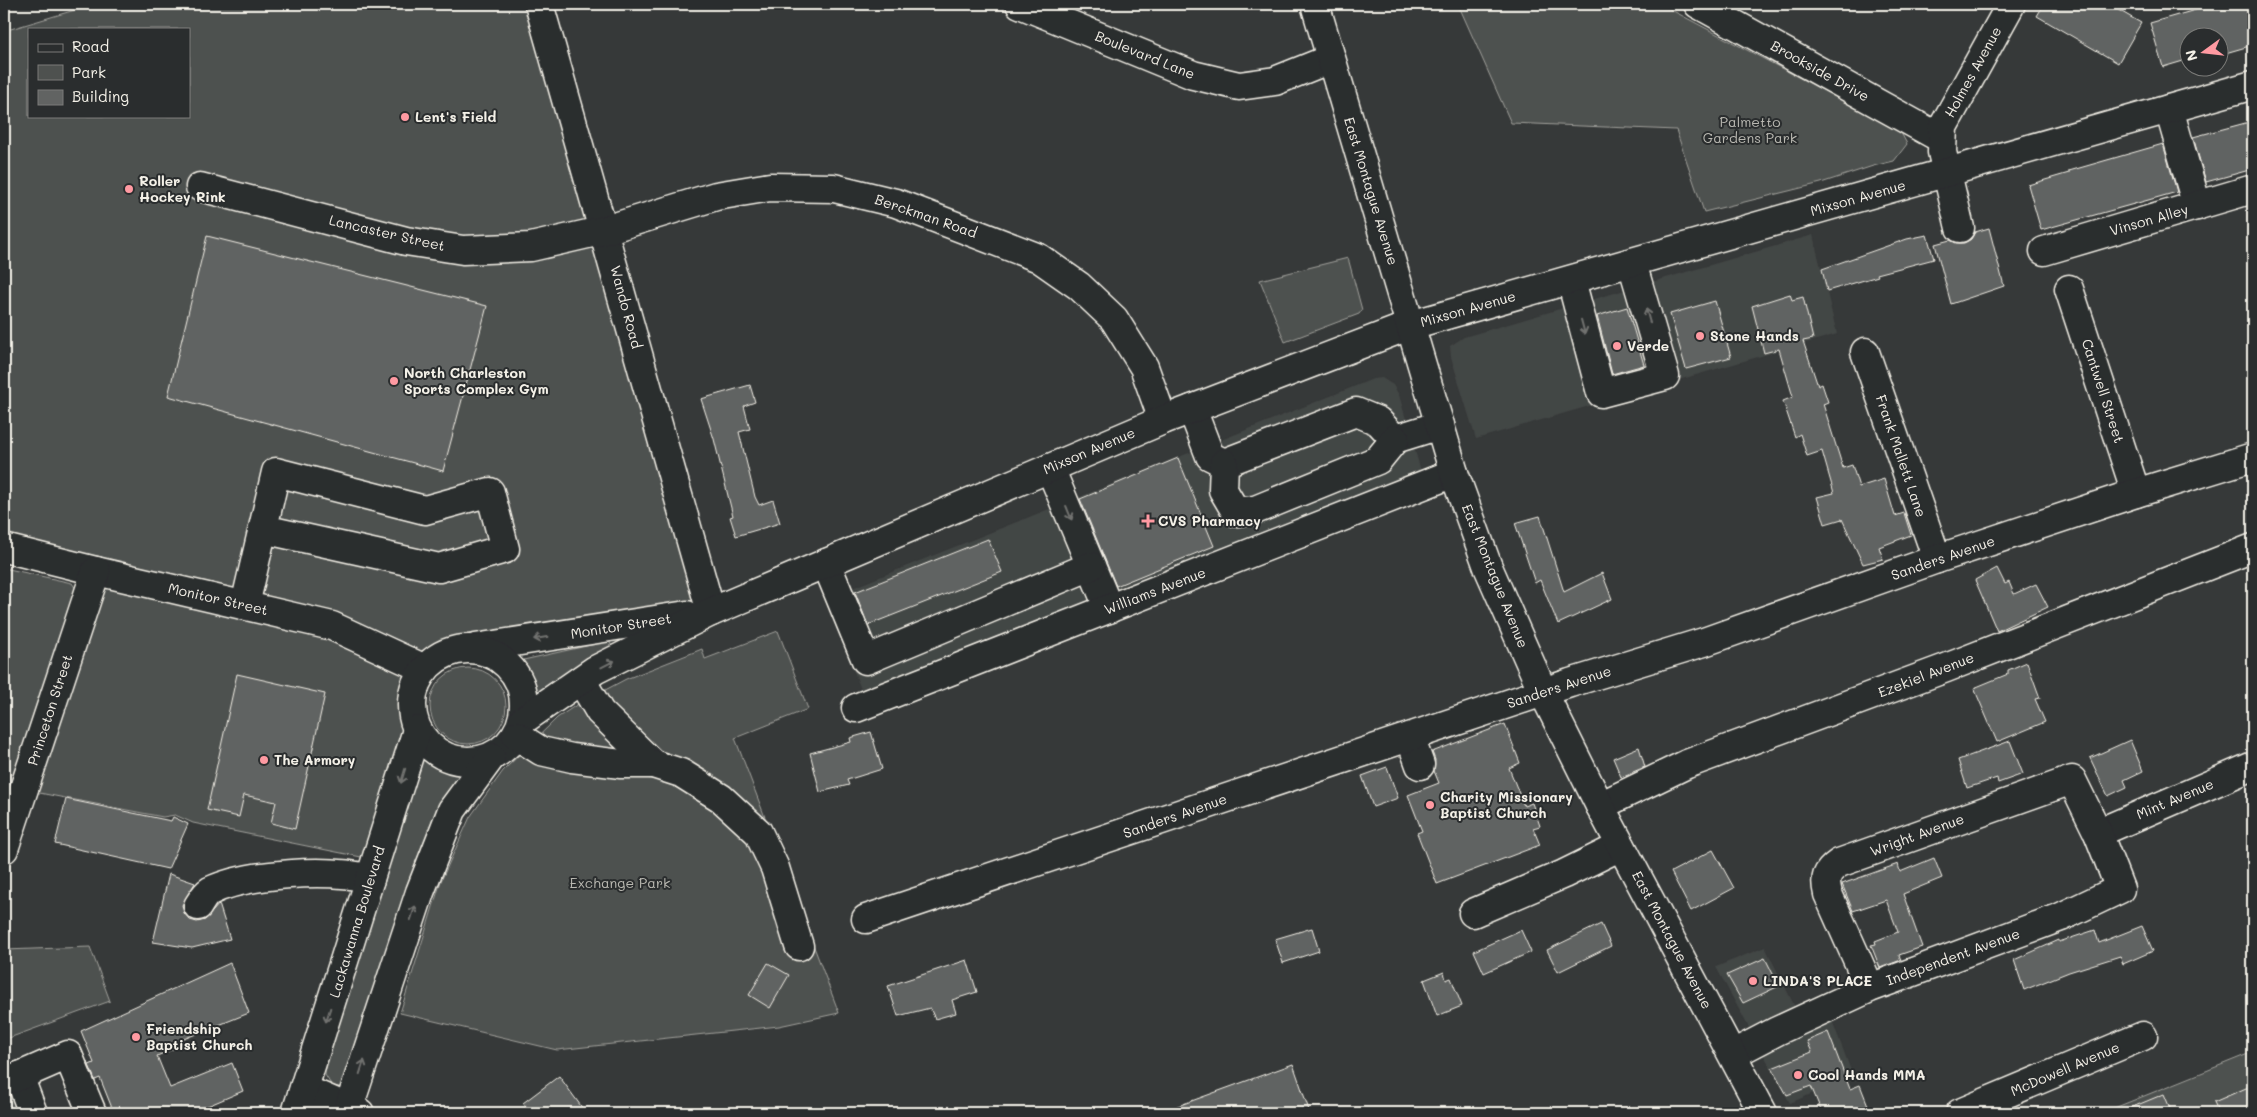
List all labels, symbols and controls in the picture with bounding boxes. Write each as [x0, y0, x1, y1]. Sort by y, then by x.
street label: Holmes Avenue [1940, 23, 2005, 121]
street label: Boulevard Lane [1093, 26, 1198, 83]
legend [28, 28, 190, 118]
north arrow [2180, 28, 2230, 78]
text: Road [72, 36, 109, 56]
street label: Brookside Drive [1768, 36, 1873, 106]
text: N [2180, 48, 2202, 63]
text: Park [72, 62, 106, 82]
text: Building [72, 86, 129, 106]
place label: Lent's Field [415, 107, 496, 126]
marker: Lent's Field [399, 111, 411, 123]
park label: Palmetto Gardens Park [1703, 112, 1797, 147]
street label: East Montague Avenue [1340, 115, 1403, 267]
place label: Roller Hockey Rink [139, 171, 226, 206]
street label: Mixson Avenue [1808, 175, 1908, 220]
marker: Roller Hockey Rink [123, 183, 135, 195]
street label: Berckman Road [872, 189, 980, 242]
street label: Vinson Alley [2107, 199, 2190, 240]
street label: Lancaster Street [327, 210, 447, 255]
street label: Wando Road [606, 263, 647, 351]
street label: Mixson Avenue [1418, 286, 1518, 331]
one-way arrow [1642, 308, 1652, 324]
one-way arrow [1579, 318, 1589, 334]
place label: Stone Hands [1710, 326, 1799, 345]
marker: Stone Hands [1694, 330, 1706, 342]
place label: Verde [1627, 336, 1669, 355]
street label: Cantwell Street [2078, 336, 2129, 445]
marker: Verde [1611, 340, 1623, 352]
place label: North Charleston Sports Complex Gym [404, 363, 549, 398]
marker: North Charleston Sports Complex Gym [388, 375, 400, 387]
street label: Frank Mallett Lane [1872, 392, 1931, 520]
street label: Mixson Avenue [1040, 423, 1138, 479]
street label: East Montague Avenue [1458, 501, 1533, 651]
one-way arrow [1065, 505, 1074, 520]
place label: CVS Pharmacy [1158, 511, 1261, 530]
marker: CVS Pharmacy [1142, 515, 1154, 527]
street label: Sanders Avenue [1888, 531, 1997, 584]
street label: Williams Avenue [1101, 562, 1208, 619]
street label: Monitor Street [166, 578, 270, 619]
street label: Monitor Street [569, 608, 673, 643]
one-way arrow [534, 633, 550, 643]
street label: Ezekiel Avenue [1875, 648, 1977, 702]
street label: Princeton Street [23, 652, 76, 768]
one-way arrow [600, 659, 615, 669]
street label: Sanders Avenue [1504, 661, 1613, 712]
place label: The Armory [274, 750, 356, 769]
marker: The Armory [258, 754, 270, 766]
one-way arrow [397, 768, 407, 784]
street label: Mint Avenue [2133, 774, 2216, 823]
place label: Charity Missionary Baptist Church [1440, 787, 1573, 822]
street label: Sanders Avenue [1120, 789, 1229, 842]
marker: Charity Missionary Baptist Church [1424, 799, 1436, 811]
street label: Wright Avenue [1867, 809, 1966, 860]
street label: Lackawanna Boulevard [324, 844, 389, 1000]
street label: East Montague Avenue [1628, 867, 1717, 1012]
park label: Exchange Park [570, 873, 670, 892]
one-way arrow [409, 905, 419, 921]
street label: Independent Avenue [1883, 924, 2022, 990]
place label: LINDA'S PLACE [1763, 971, 1872, 990]
marker: LINDA'S PLACE [1747, 975, 1759, 987]
one-way arrow [322, 1006, 332, 1022]
place label: Friendship Baptist Church [146, 1019, 252, 1054]
marker: Friendship Baptist Church [130, 1031, 142, 1043]
street label: McDowell Avenue [2007, 1037, 2122, 1100]
one-way arrow [358, 1059, 368, 1075]
place label: Cool Hands MMA [1808, 1065, 1926, 1084]
marker: Cool Hands MMA [1792, 1069, 1804, 1081]

